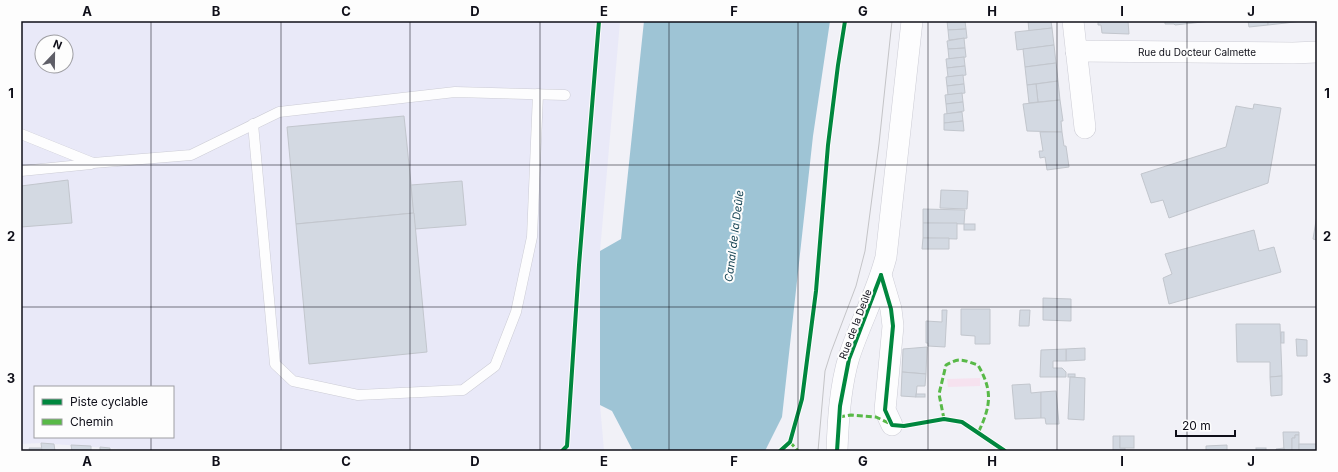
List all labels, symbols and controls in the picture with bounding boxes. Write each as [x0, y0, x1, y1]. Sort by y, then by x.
text: A [82, 3, 92, 19]
text: B [212, 3, 221, 19]
text: C [341, 3, 351, 19]
text: D [470, 3, 480, 19]
text: E [600, 3, 608, 19]
text: F [730, 3, 738, 19]
text: G [858, 3, 868, 19]
text: H [987, 3, 997, 19]
text: I [1120, 3, 1124, 19]
text: J [1247, 3, 1255, 19]
north arrow [34, 34, 74, 74]
text: N [51, 37, 64, 53]
street label: Rue du Docteur Calmette [1138, 46, 1256, 58]
text: 1 [8, 85, 14, 101]
text: 1 [1324, 85, 1330, 101]
water label: Canal de la Deûle [721, 189, 747, 283]
text: 2 [7, 228, 15, 244]
text: 2 [1323, 228, 1331, 244]
street label: Rue de la Deûle [836, 287, 874, 361]
text: 3 [7, 370, 15, 386]
text: 3 [1323, 370, 1331, 386]
legend [34, 386, 174, 438]
text: Piste cyclable [70, 394, 148, 409]
scale bar [1176, 412, 1235, 438]
text: Chemin [70, 414, 113, 429]
text: 20 m [1182, 418, 1211, 433]
text: A [82, 453, 92, 469]
text: B [212, 453, 221, 469]
text: C [341, 453, 351, 469]
text: D [470, 453, 480, 469]
text: E [600, 453, 608, 469]
text: F [730, 453, 738, 469]
text: G [858, 453, 868, 469]
text: H [987, 453, 997, 469]
text: I [1120, 453, 1124, 469]
text: J [1247, 453, 1255, 469]

